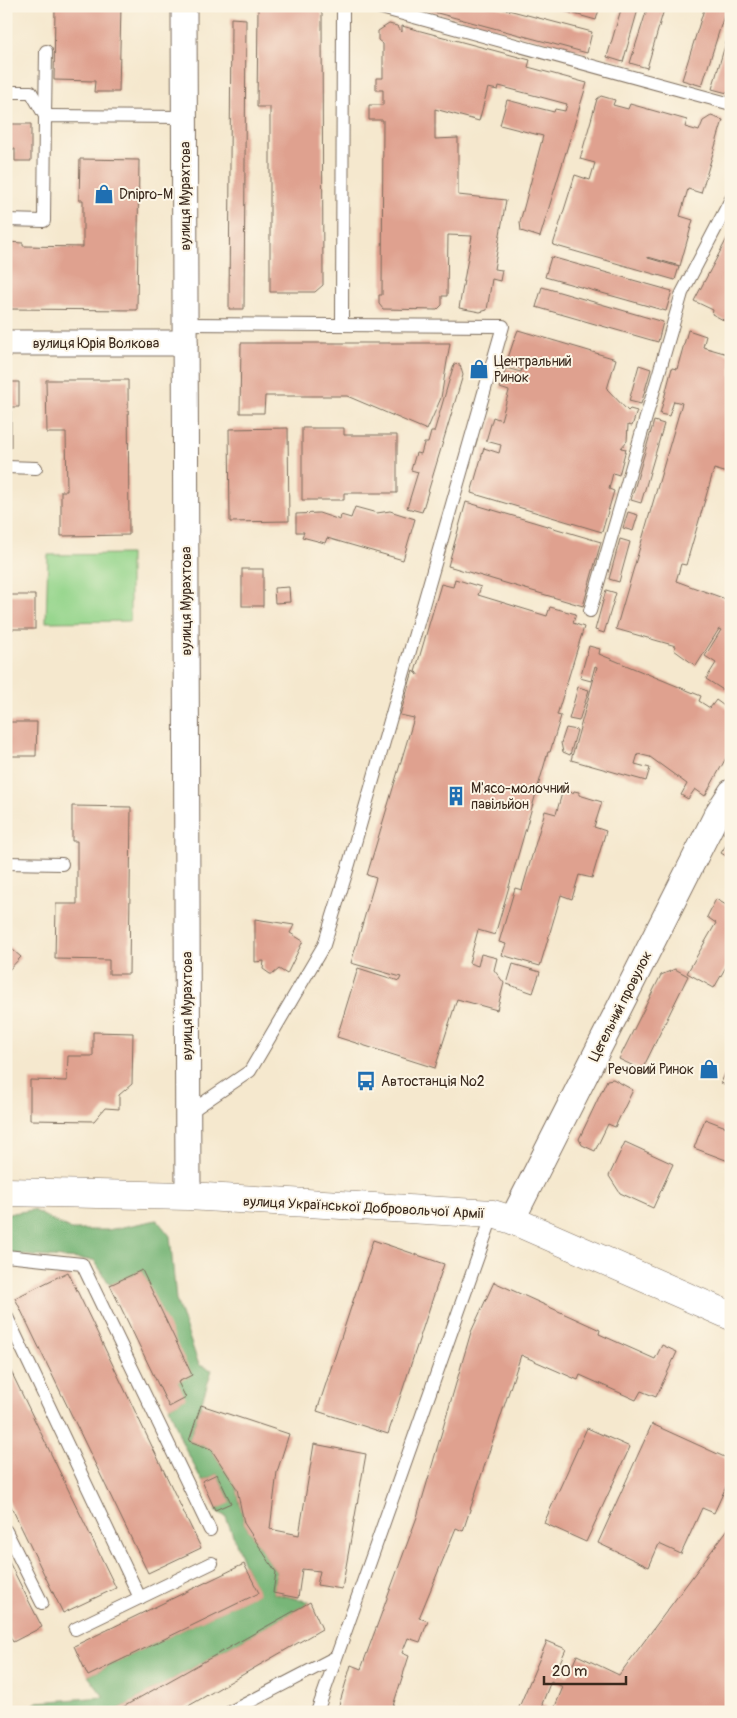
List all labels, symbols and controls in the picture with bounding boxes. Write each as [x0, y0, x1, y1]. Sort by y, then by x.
street label: вулиця Мурахтова [177, 142, 194, 250]
shop icon: Dnipro-M [93, 183, 115, 205]
place label: Dnipro-M [119, 186, 173, 203]
street label: вулиця Юрія Волкова [33, 335, 159, 352]
place label: Центральний Ринок [494, 353, 572, 386]
shop icon: Центральний Ринок [468, 358, 490, 380]
street label: вулиця Мурахтова [178, 547, 195, 655]
place label: М'ясо-молочний павільйон [471, 780, 570, 813]
building icon: М'ясо-молочний павільйон [445, 785, 467, 807]
street label: Цегельний провулок [585, 948, 656, 1064]
street label: вулиця Мурахтова [179, 952, 196, 1060]
shop icon: Речовий Ринок [698, 1058, 720, 1080]
place label: Речовий Ринок [608, 1061, 694, 1078]
bus stop icon: Автостанція №2 [355, 1070, 377, 1092]
place label: Автостанція №2 [381, 1073, 485, 1090]
street label: вулиця Української Добровольчої Армії [243, 1193, 485, 1222]
scale bar [544, 1653, 627, 1685]
text: 20 m [552, 1662, 587, 1681]

